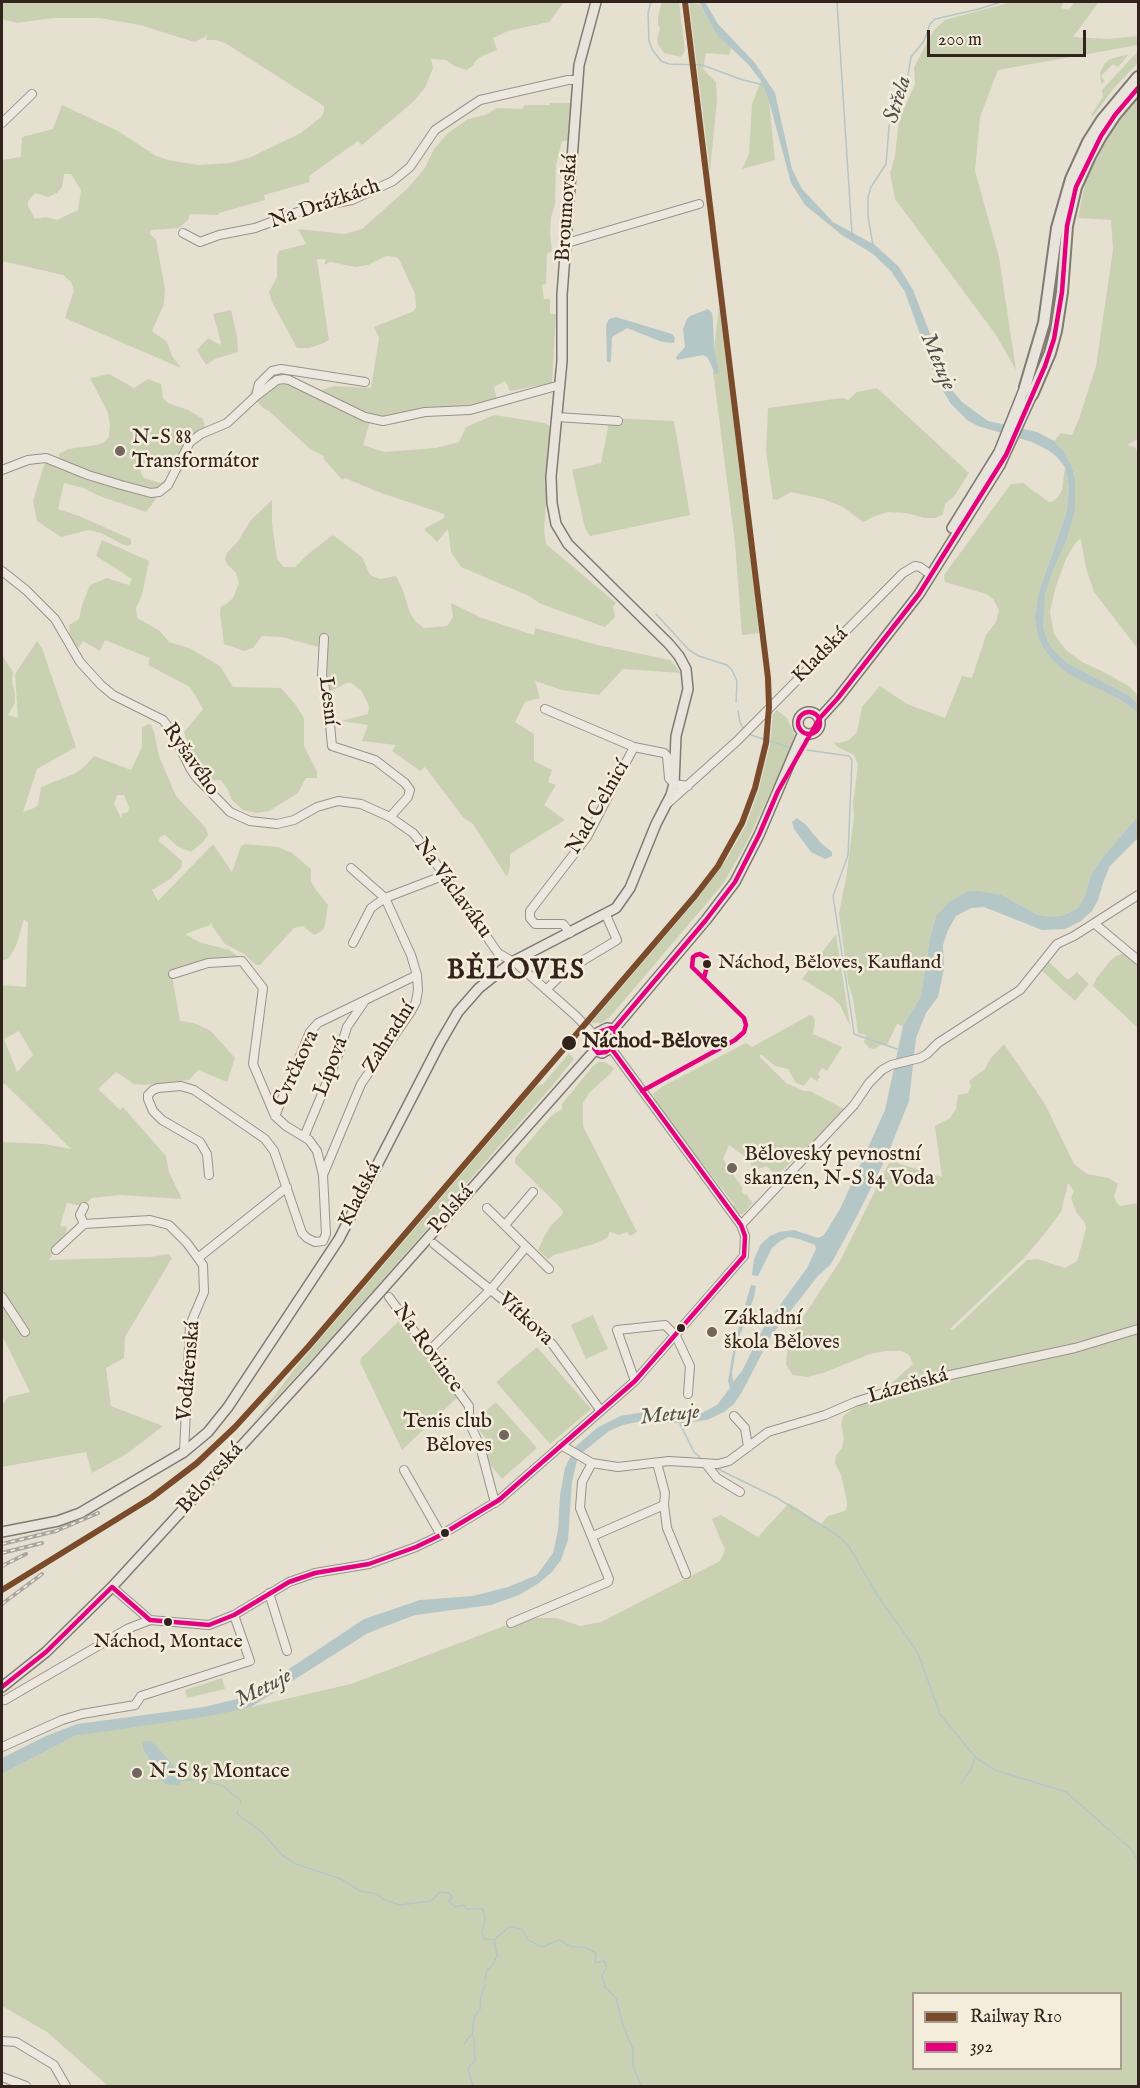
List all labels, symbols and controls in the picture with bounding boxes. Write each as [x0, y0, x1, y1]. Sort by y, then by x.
scale bar [930, 18, 1089, 56]
text: 200 m [938, 29, 982, 52]
water label: Střela [879, 73, 919, 127]
street label: Broumovská [552, 153, 584, 263]
street label: Na Drážkách [266, 174, 384, 236]
water label: Metuje [913, 329, 961, 395]
place label: N-S 88 Transformátor [132, 426, 259, 476]
marker: N-S 88 Transformátor [113, 444, 127, 458]
street label: Kladská [788, 623, 854, 689]
street label: Lesní [312, 675, 342, 727]
street label: Ryšavého [156, 719, 224, 801]
street label: Nad Celnicí [562, 757, 636, 859]
street label: Na Václaváku [407, 834, 497, 944]
place label: Náchod, Běloves, Kaufland [718, 952, 941, 976]
district label: BĚLOVES [447, 956, 585, 988]
marker: Náchod, Běloves, Kaufland [701, 958, 713, 970]
street label: Zahradní [358, 997, 422, 1079]
street label: Cvrčkova [268, 1027, 326, 1111]
place label: Náchod-Běloves [582, 1030, 728, 1056]
street label: Lípová [309, 1034, 355, 1100]
marker: Náchod-Běloves [560, 1034, 578, 1052]
place label: Běloveský pevnostní skanzen, N-S 84 Voda [744, 1143, 934, 1193]
street label: Kladská [334, 1159, 388, 1231]
marker: Běloveský pevnostní skanzen, N-S 84 Voda [725, 1161, 739, 1175]
street label: Polská [424, 1180, 480, 1240]
street label: Vítkova [492, 1288, 558, 1352]
street label: Na Rovince [387, 1300, 467, 1398]
place label: Základní škola Běloves [724, 1307, 840, 1357]
street label: Vodárenská [173, 1320, 207, 1422]
unlabelled marker [675, 1322, 687, 1334]
marker: Základní škola Běloves [705, 1325, 719, 1339]
street label: Lázeňská [865, 1364, 951, 1410]
water label: Metuje [639, 1400, 701, 1432]
place label: Tenis club Běloves [403, 1410, 492, 1460]
marker: Tenis club Běloves [497, 1428, 511, 1442]
street label: Běloveská [173, 1438, 249, 1520]
unlabelled marker [439, 1527, 451, 1539]
marker: Náchod, Montace [162, 1616, 174, 1628]
place label: Náchod, Montace [93, 1631, 243, 1655]
water label: Metuje [231, 1664, 297, 1714]
place label: N-S 85 Montace [149, 1760, 290, 1786]
marker: N-S 85 Montace [130, 1766, 144, 1780]
legend [912, 1992, 1122, 2070]
text: Railway R10 [970, 2006, 1062, 2029]
text: 392 [970, 2036, 993, 2059]

